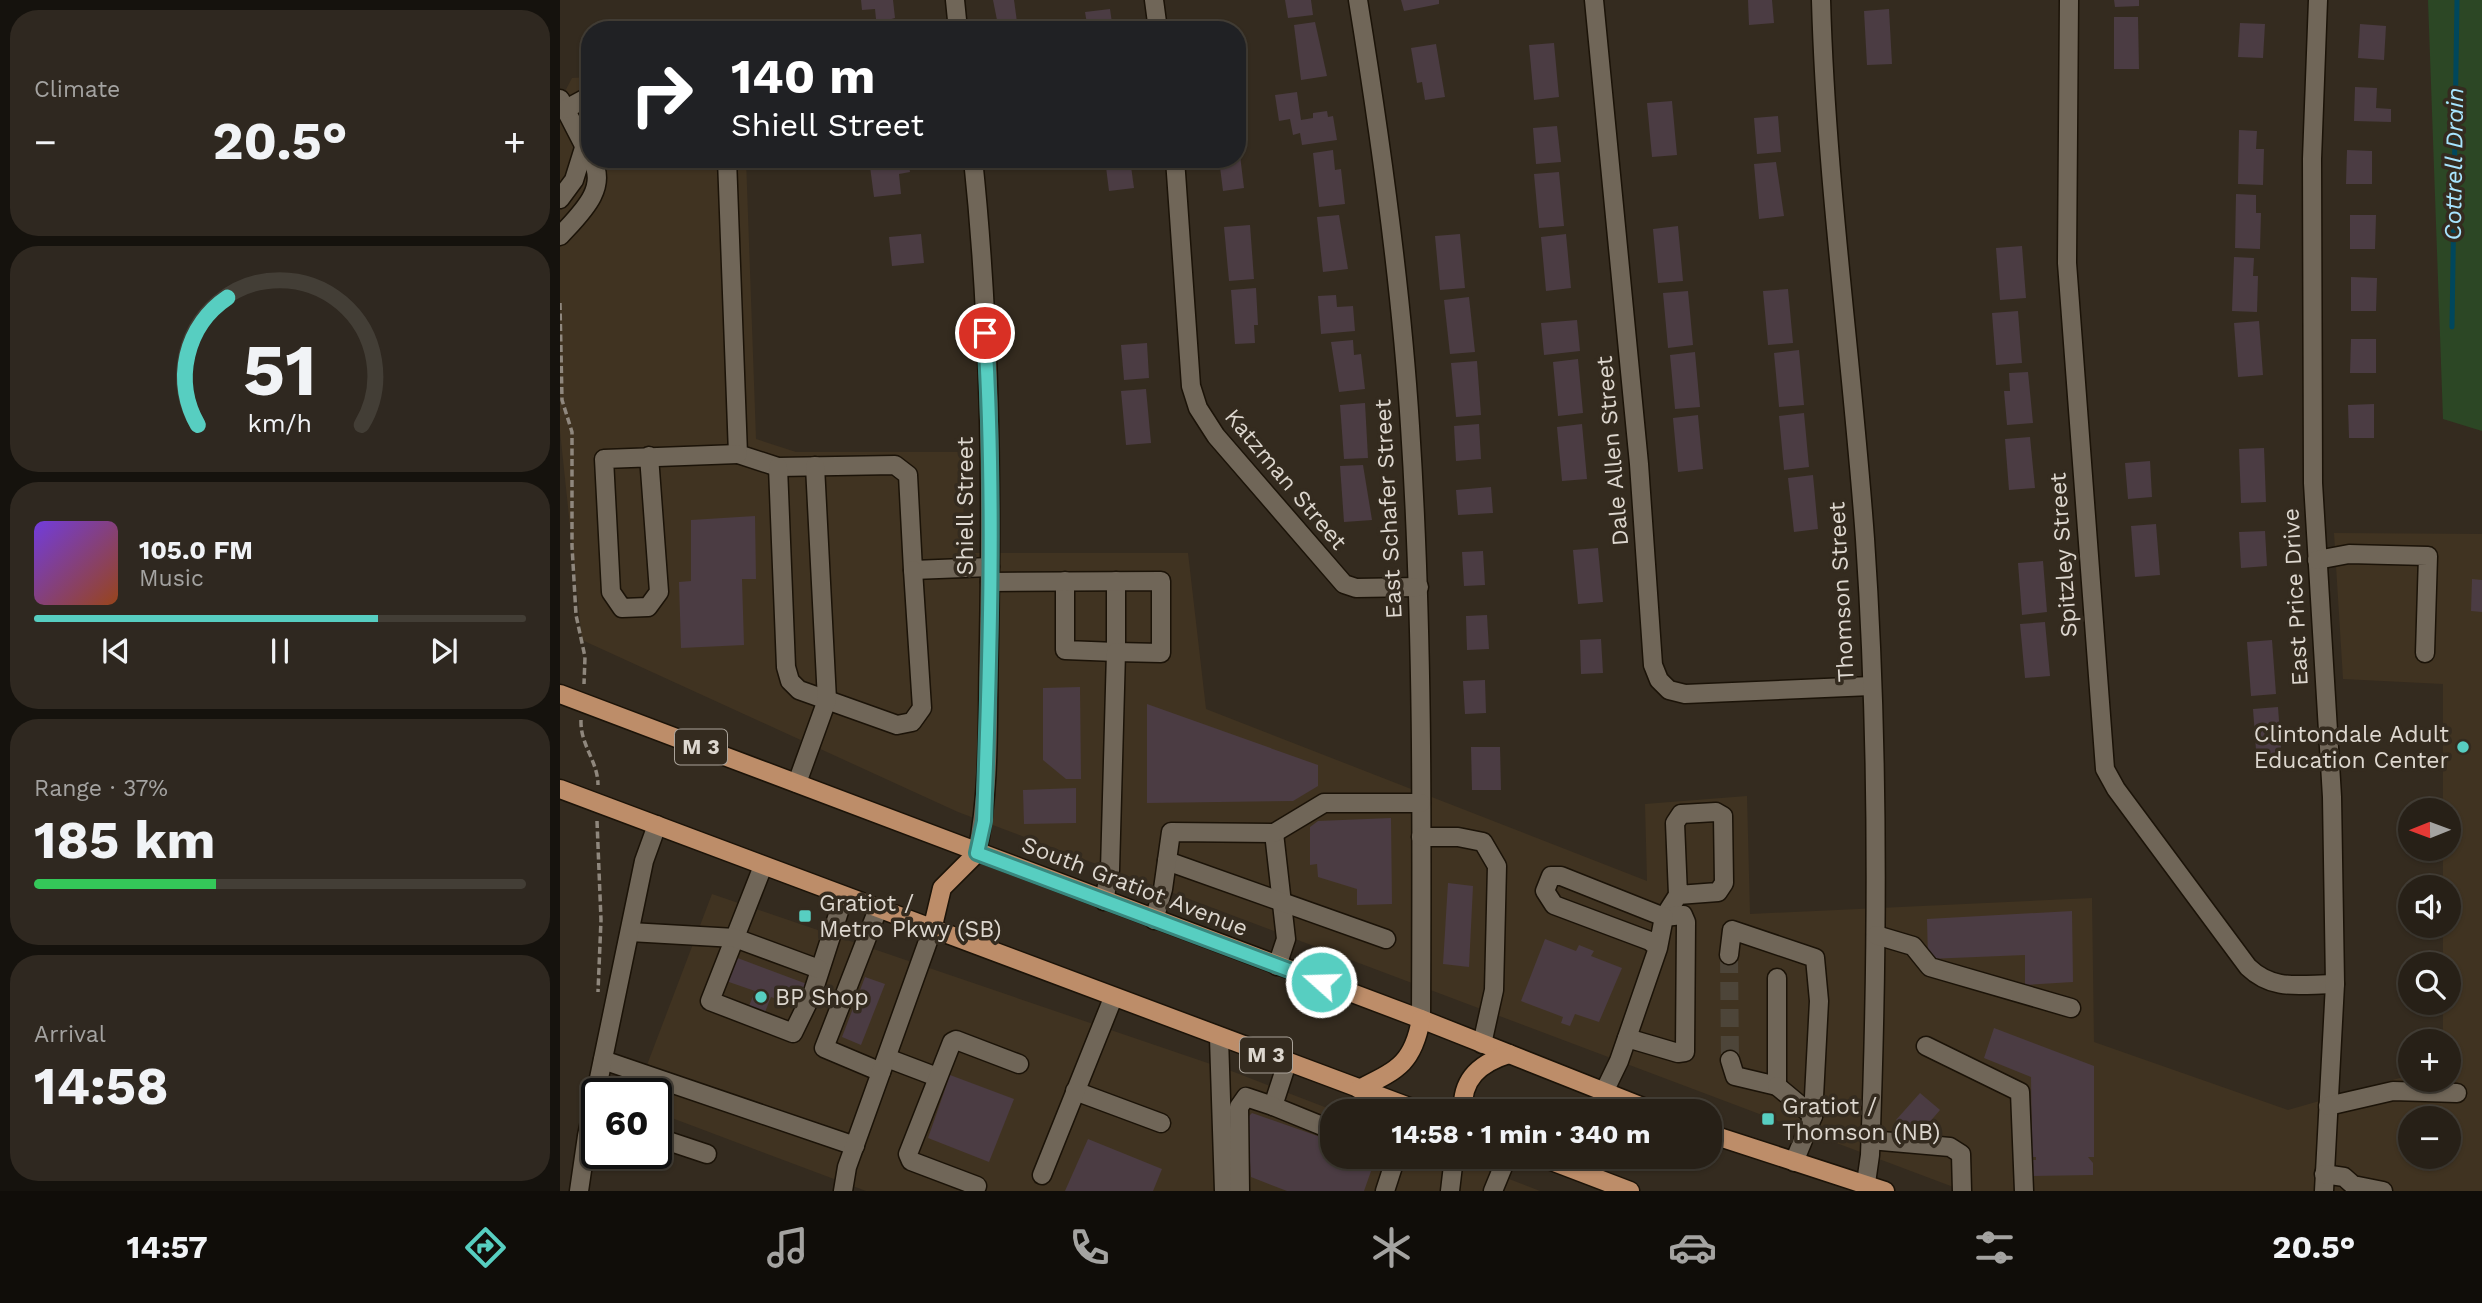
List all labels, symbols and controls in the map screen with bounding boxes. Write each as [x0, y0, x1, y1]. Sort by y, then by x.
text: 140 m [731, 47, 875, 105]
icon: right [616, 49, 707, 140]
text: Climate [34, 76, 120, 103]
water label: Cottrell Drain [2439, 87, 2469, 241]
text: Shiell Street [731, 106, 924, 144]
text: 20.5° [212, 111, 348, 172]
text: − [34, 120, 57, 164]
text: + [503, 120, 526, 164]
pin [955, 303, 1015, 363]
icon: arrive [966, 314, 1004, 352]
text: 51 [243, 328, 317, 414]
street label: Dale Allen Street [1591, 354, 1634, 547]
street label: East Schafer Street [1369, 398, 1408, 620]
street label: Katzman Street [1219, 403, 1353, 555]
text: km/h [248, 409, 312, 438]
street label: Shiell Street [952, 436, 979, 575]
street label: Spitzley Street [2044, 471, 2083, 638]
street label: Thomson Street [1823, 501, 1860, 683]
street label: East Price Drive [2277, 507, 2314, 687]
text: 105.0 FM [139, 535, 253, 565]
text: Music [139, 565, 204, 592]
icon: previous [97, 632, 135, 670]
icon: pause [261, 632, 299, 670]
icon: next [425, 632, 463, 670]
place label: Clintondale Adult Education Center [2254, 721, 2449, 774]
road number: M 3 [675, 730, 727, 764]
marker: Clintondale Adult Education Center [2455, 739, 2471, 755]
text: Range · 37% [34, 775, 168, 802]
north arrow [2398, 798, 2460, 861]
map controls [2398, 798, 2461, 1169]
text: 185 km [34, 810, 215, 871]
street label: South Gratiot Avenue [1018, 831, 1252, 942]
button: sound [2398, 875, 2461, 938]
place label: Gratiot / Metro Pkwy (SB) [819, 890, 1002, 943]
marker: Gratiot / Metro Pkwy (SB) [797, 908, 813, 924]
position arrow [1284, 945, 1358, 1019]
button: search [2398, 952, 2461, 1015]
place label: BP Shop [775, 984, 869, 1011]
marker: BP Shop [753, 989, 769, 1005]
text: Arrival [34, 1021, 106, 1048]
button: + [2398, 1029, 2461, 1092]
road number: M 3 [1240, 1038, 1292, 1072]
text: 14:58 [34, 1056, 169, 1117]
speed limit sign: 60 [581, 1078, 672, 1169]
place label: Gratiot / Thomson (NB) [1782, 1093, 1940, 1146]
button: − [2398, 1106, 2461, 1169]
marker: Gratiot / Thomson (NB) [1760, 1111, 1776, 1127]
text: 14:58 · 1 min · 340 m [1392, 1119, 1650, 1149]
icon: directions [461, 1223, 510, 1272]
icon: music [763, 1223, 812, 1272]
icon: phone [1065, 1223, 1114, 1272]
icon: climate [1367, 1223, 1416, 1272]
icon: car [1668, 1223, 1717, 1272]
icon: filters [1970, 1223, 2019, 1272]
text: 14:57 [126, 1228, 208, 1266]
text: 20.5° [2272, 1228, 2355, 1266]

